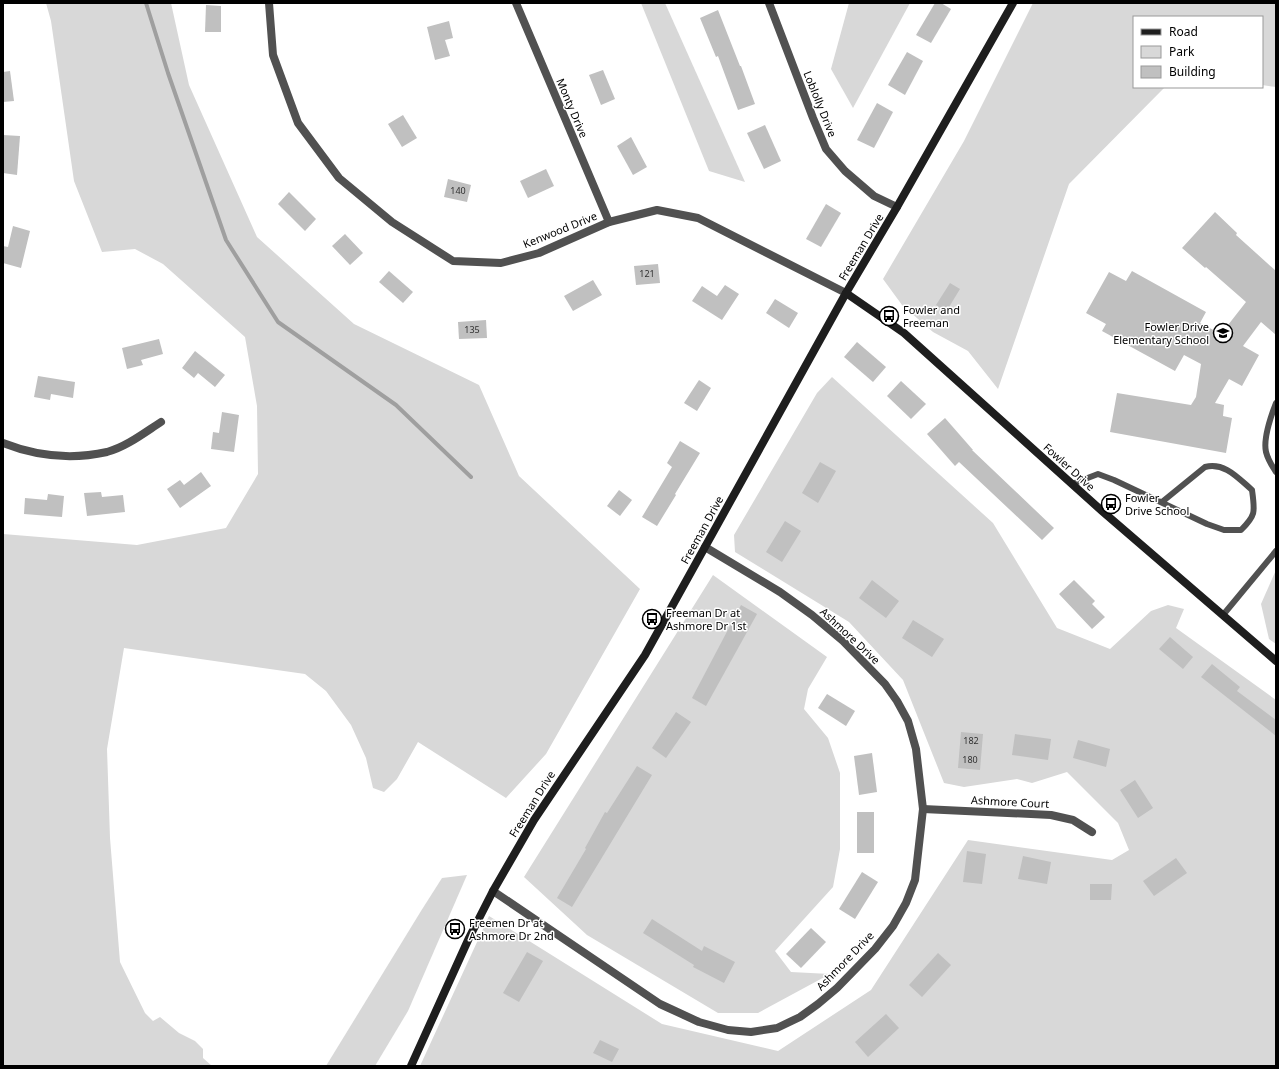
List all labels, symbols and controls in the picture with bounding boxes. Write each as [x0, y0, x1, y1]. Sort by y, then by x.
legend [1133, 16, 1263, 88]
text: Road [1169, 23, 1198, 40]
text: Park [1169, 43, 1195, 60]
text: Building [1169, 63, 1216, 80]
street label: Loblolly Drive [800, 69, 841, 139]
street label: Monty Drive [553, 76, 592, 140]
house number: 140 [450, 184, 466, 197]
street label: Kenwood Drive [521, 208, 599, 251]
street label: Freeman Drive [835, 210, 887, 283]
house number: 121 [639, 267, 655, 280]
place label: Fowler and Freeman [903, 302, 960, 330]
bus stop icon: Fowler and Freeman [878, 305, 900, 327]
place label: Fowler Drive Elementary School [1113, 319, 1209, 347]
school or university icon: Fowler Drive Elementary School [1212, 322, 1234, 344]
house number: 135 [464, 323, 480, 336]
street label: Fowler Drive [1040, 439, 1098, 494]
place label: Fowler Drive School [1125, 490, 1189, 518]
street label: Freeman Drive [677, 493, 726, 567]
bus stop icon: Fowler Drive School [1100, 493, 1122, 515]
street label: Ashmore Drive [817, 604, 883, 667]
place label: Freeman Dr at Ashmore Dr 1st [666, 605, 746, 633]
bus stop icon: Freeman Dr at Ashmore Dr 1st [641, 608, 663, 630]
house number: 182 [963, 734, 979, 747]
house number: 180 [962, 753, 978, 766]
street label: Freeman Drive [505, 768, 558, 840]
street label: Ashmore Court [971, 792, 1050, 811]
place label: Freemen Dr at Ashmore Dr 2nd [469, 915, 554, 943]
bus stop icon: Freemen Dr at Ashmore Dr 2nd [444, 918, 466, 940]
street label: Ashmore Drive [813, 928, 877, 993]

